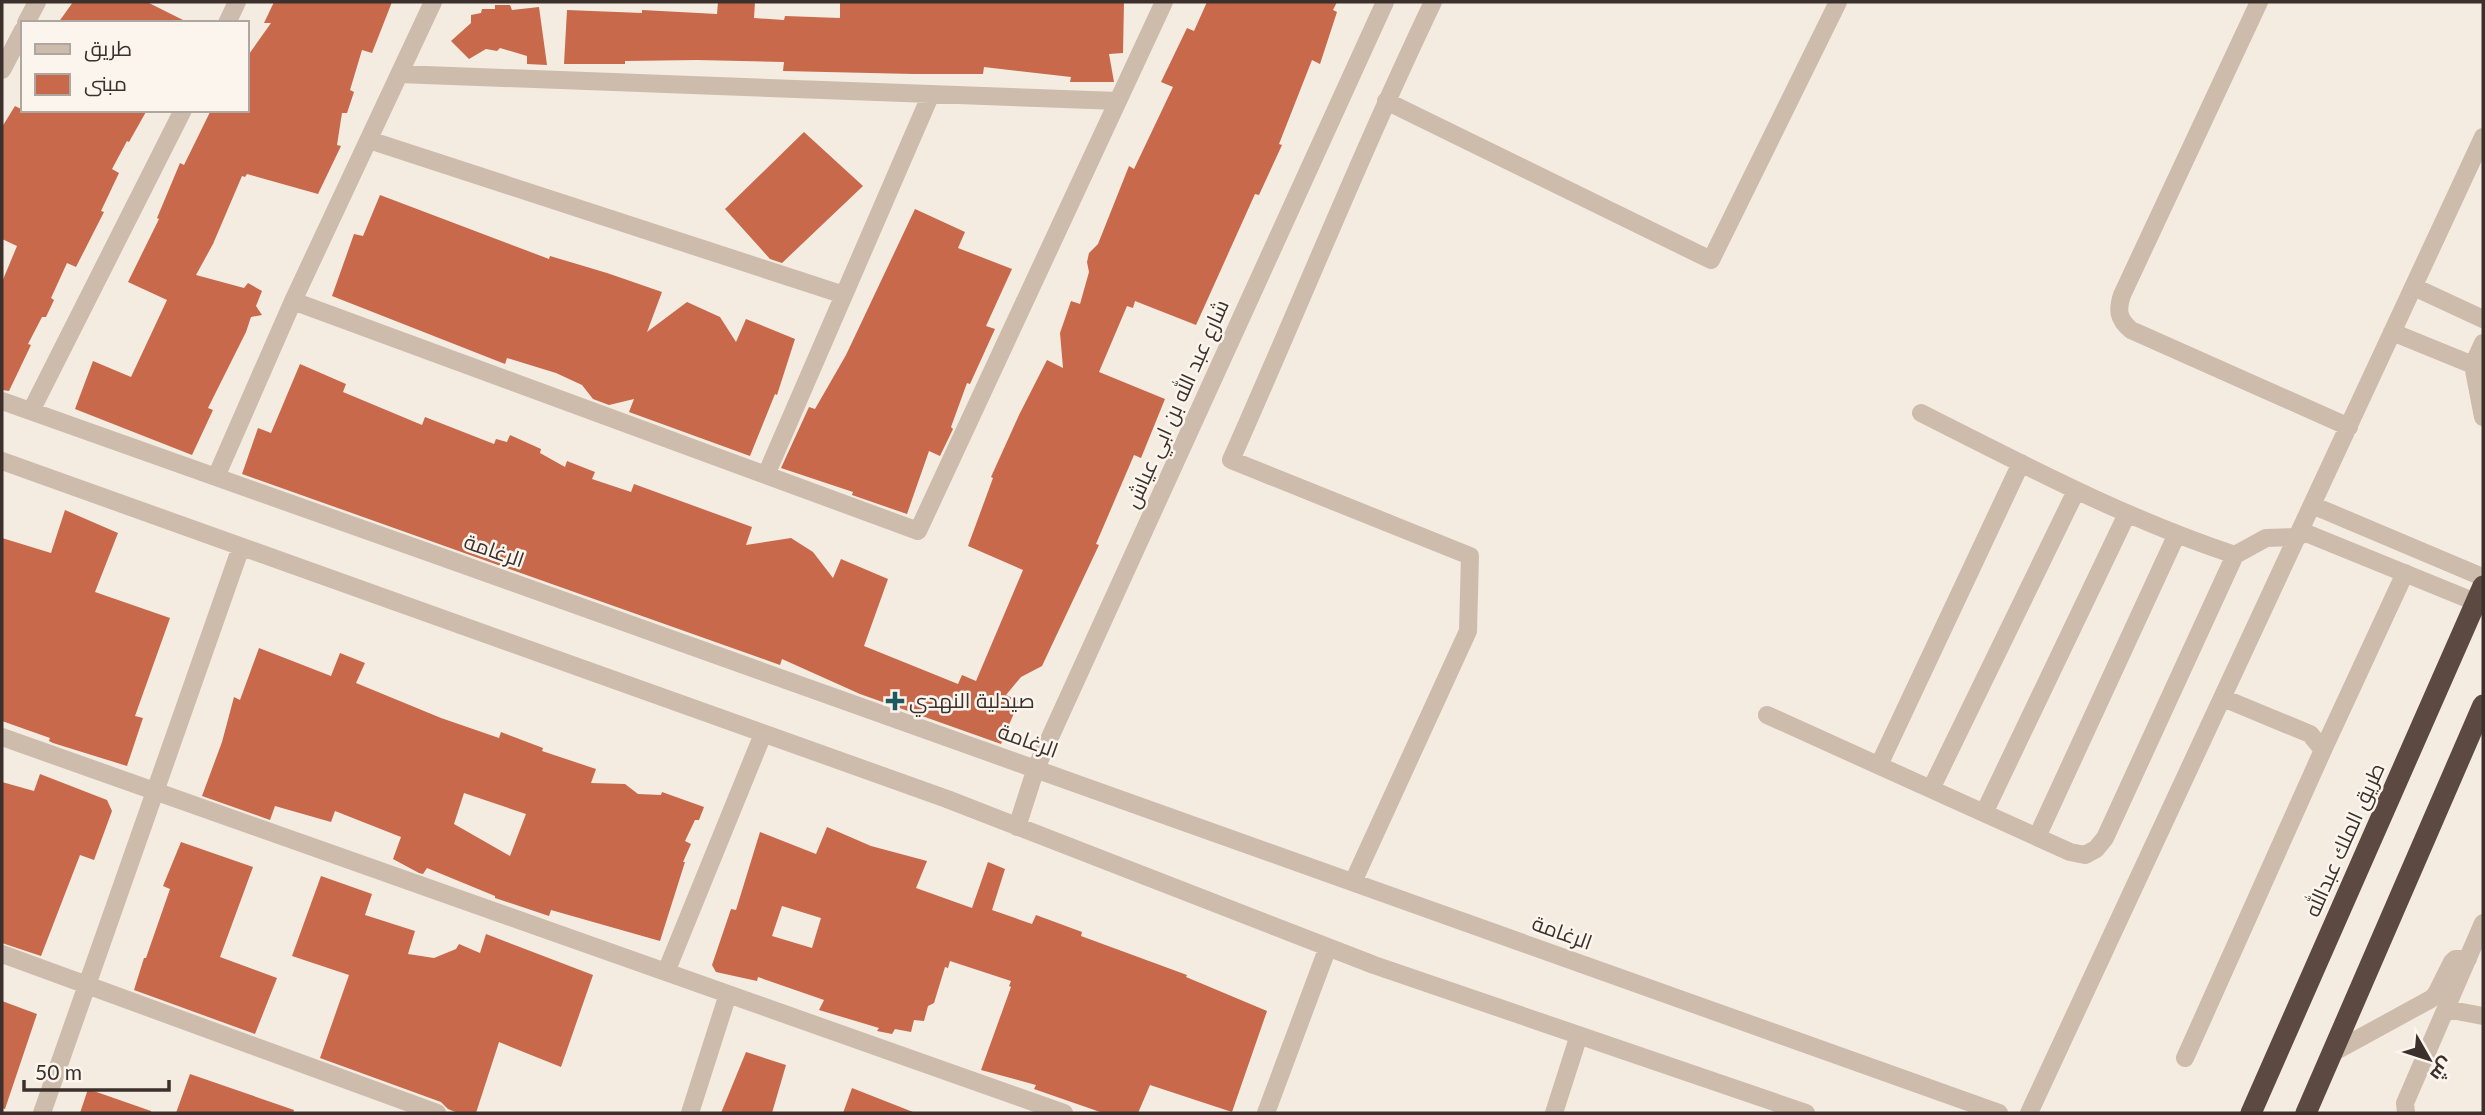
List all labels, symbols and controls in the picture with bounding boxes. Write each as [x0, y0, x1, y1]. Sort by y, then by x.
legend [21, 21, 248, 112]
text: طريق [84, 35, 132, 62]
text: مبنى [84, 70, 127, 97]
street label: شارع عبد الله بن ابي عياش [1118, 295, 1237, 514]
street label: الرغامة [461, 528, 528, 572]
place label: صيدلية النهدي [909, 687, 1035, 717]
marker: صيدلية النهدي [887, 693, 903, 709]
street label: الرغامة [995, 717, 1062, 763]
street label: طريق الملك عبدالله [2299, 759, 2391, 921]
street label: الرغامة [1529, 909, 1596, 955]
north arrow [2394, 1024, 2464, 1094]
scale bar [24, 1048, 170, 1092]
text: ش [2425, 1053, 2459, 1087]
text: 50 m [35, 1059, 82, 1084]

